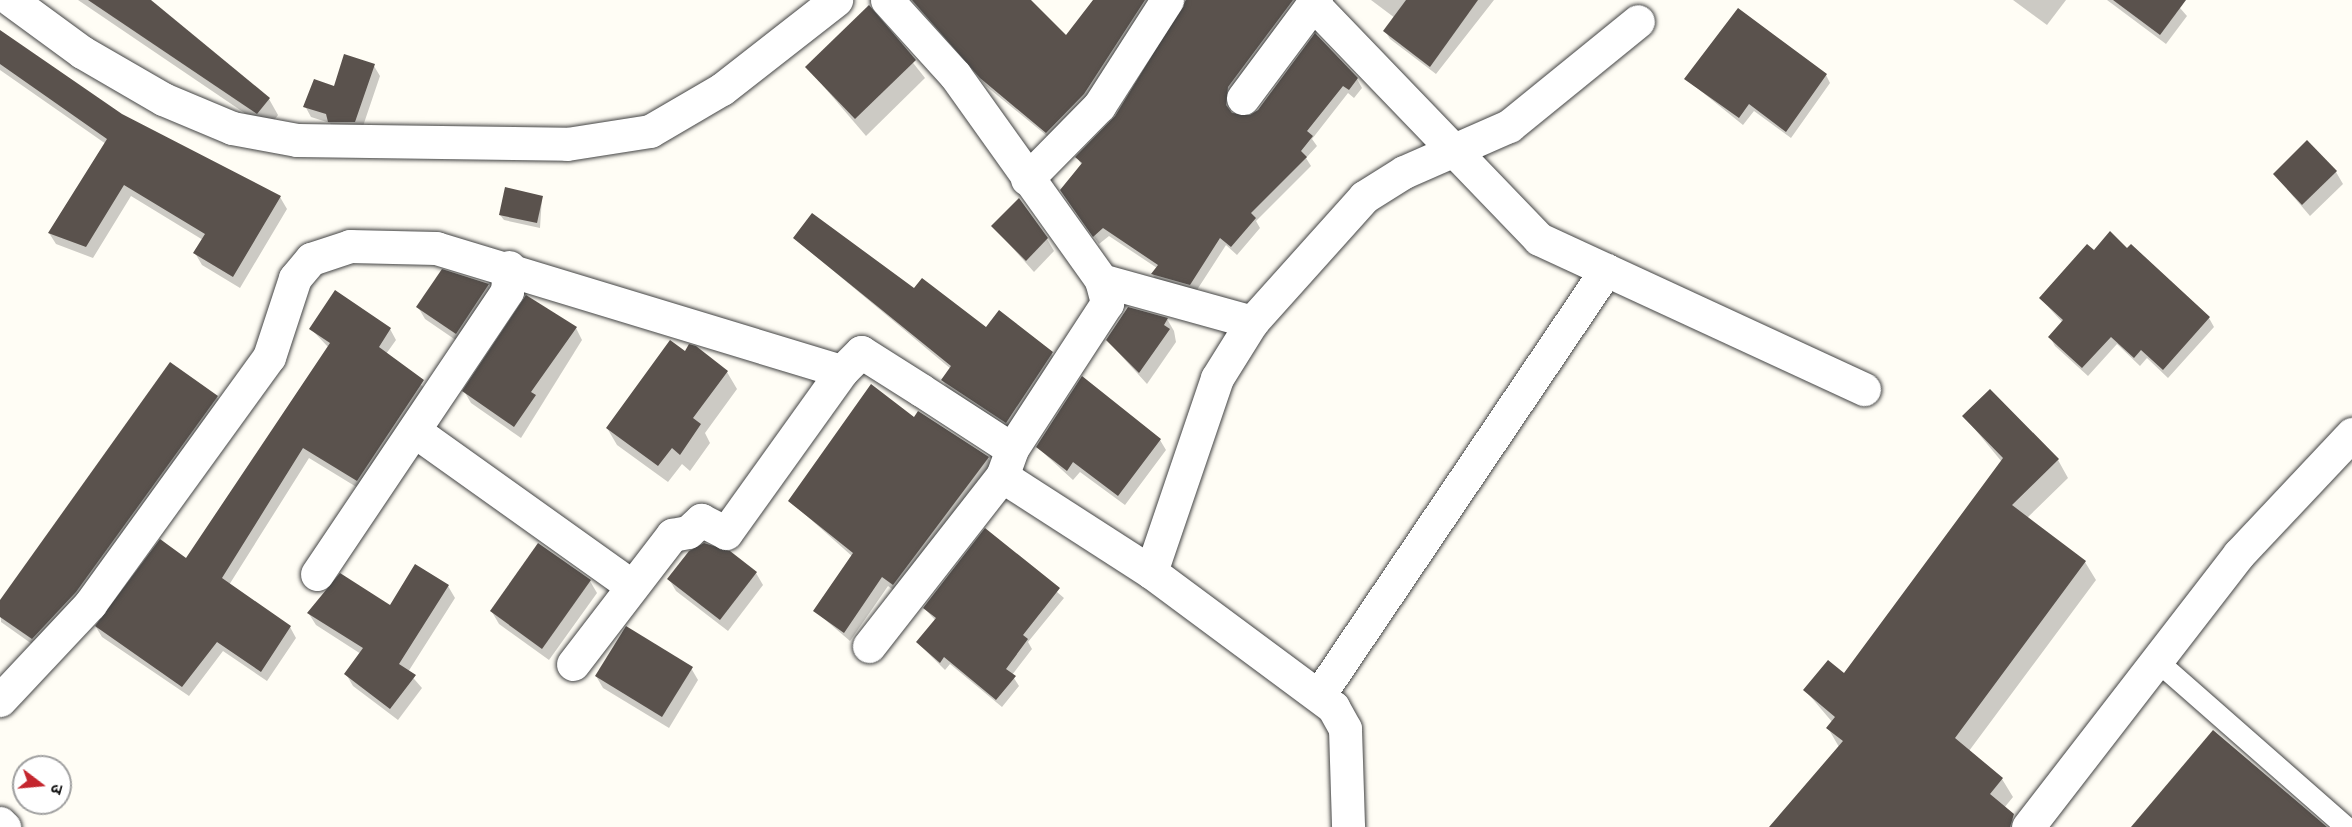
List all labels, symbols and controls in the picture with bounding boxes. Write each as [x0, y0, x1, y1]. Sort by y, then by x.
north arrow [12, 755, 72, 815]
text: उ [46, 782, 69, 797]

